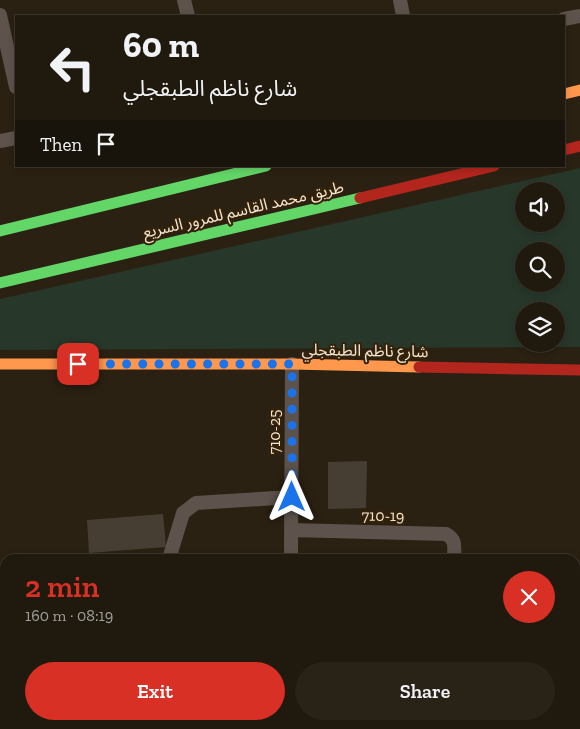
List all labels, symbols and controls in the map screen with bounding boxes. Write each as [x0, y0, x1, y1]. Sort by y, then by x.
text: 60 m [123, 24, 199, 66]
icon: left [40, 35, 105, 100]
text: شارع ناظم الطبقجلي [123, 75, 297, 102]
icon: arrive [92, 130, 120, 158]
text: Then [40, 133, 82, 156]
street label: طريق محمد القاسم للمرور السريع [141, 177, 346, 245]
map controls [515, 182, 565, 352]
button: sound [515, 182, 565, 232]
button: search [515, 242, 565, 292]
button: layers [515, 302, 565, 352]
street label: شارع ناظم الطبقجلي [301, 340, 429, 364]
pin [57, 343, 99, 385]
icon: arrive [64, 350, 92, 378]
street label: 710-25 [265, 410, 284, 454]
position arrow [265, 470, 317, 522]
street label: 710-19 [361, 506, 405, 525]
text: 2 min [25, 569, 99, 605]
button: close [503, 571, 555, 623]
text: 160 m · 08:19 [25, 606, 113, 625]
button: Exit [25, 662, 285, 720]
button: Share [295, 662, 555, 720]

